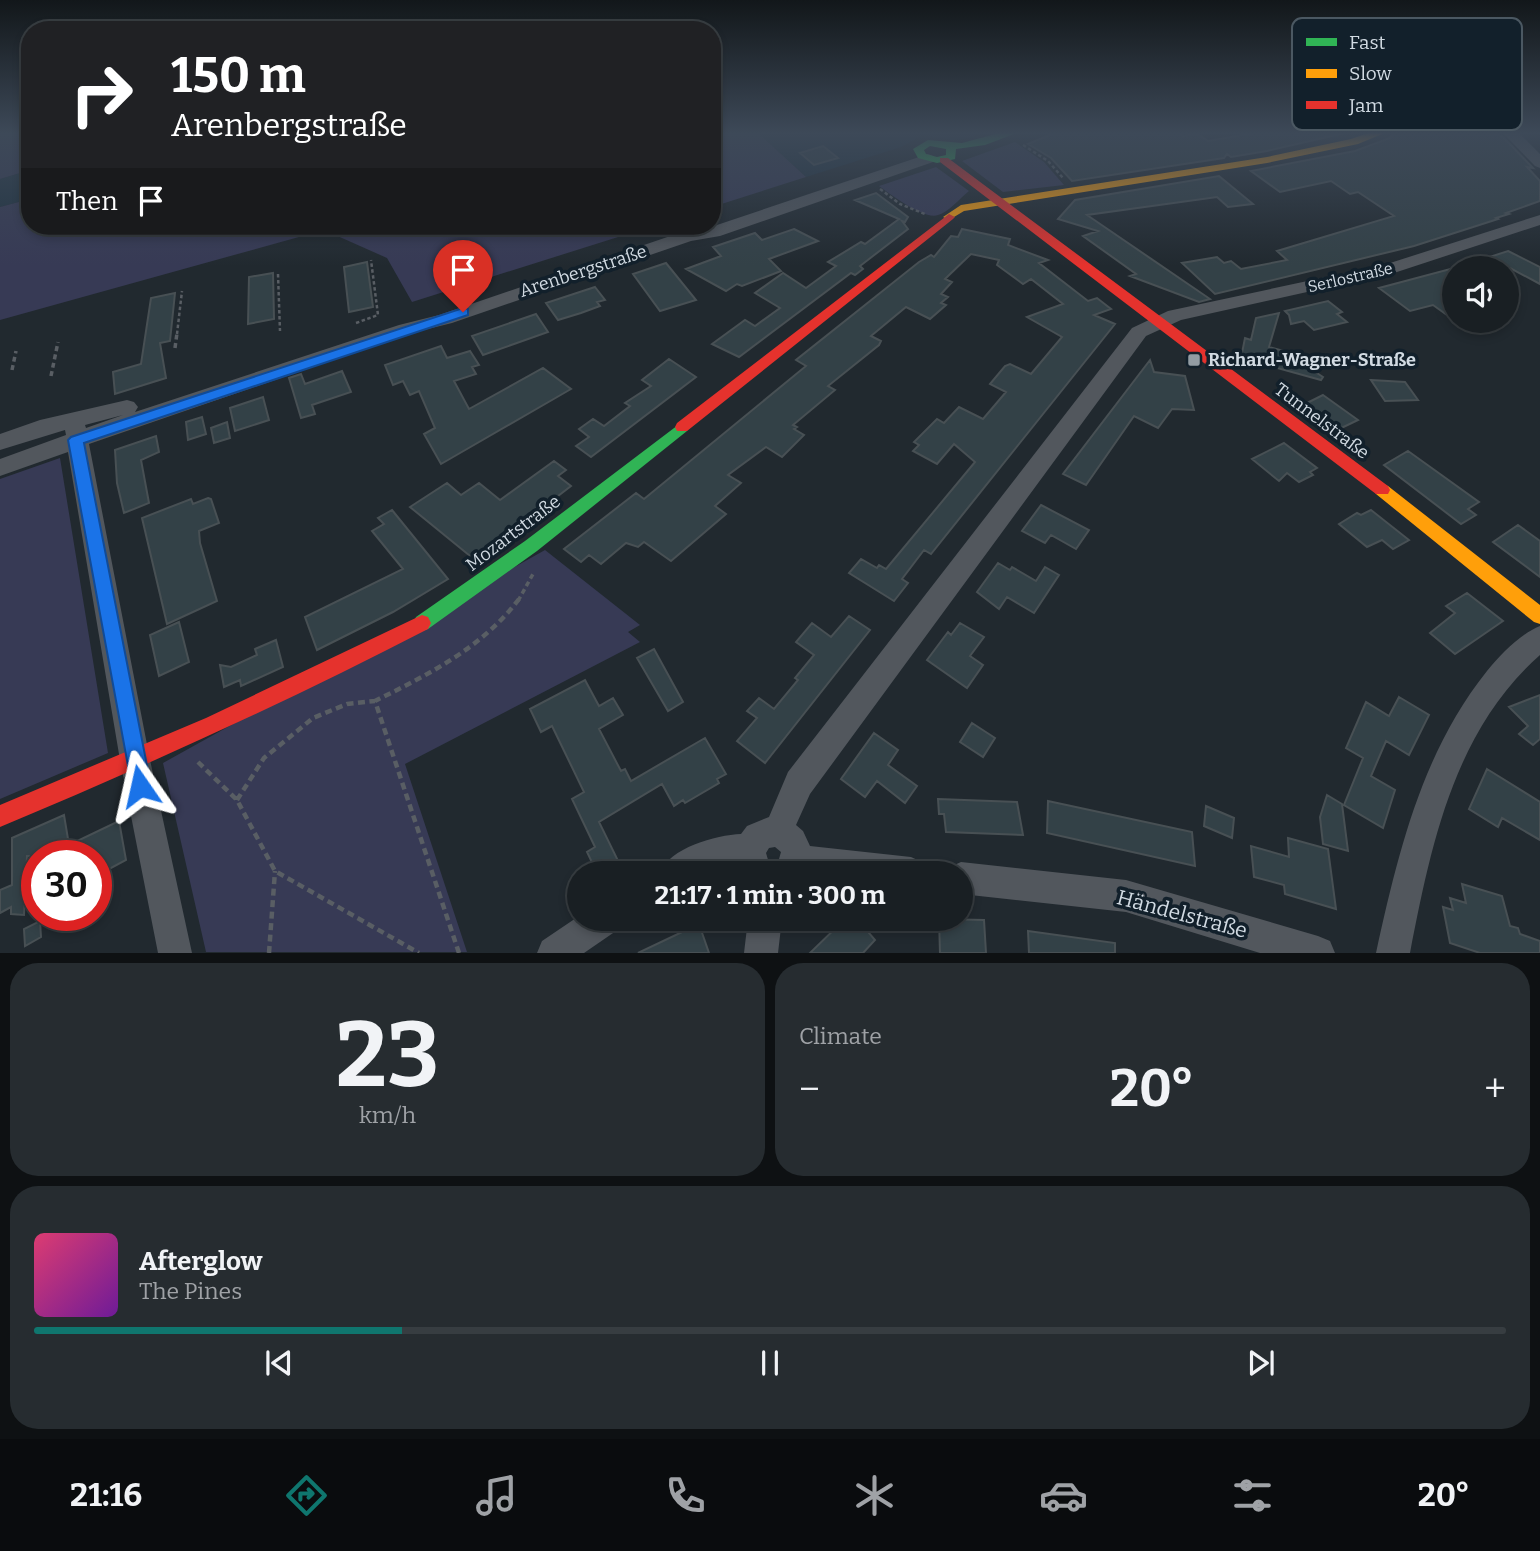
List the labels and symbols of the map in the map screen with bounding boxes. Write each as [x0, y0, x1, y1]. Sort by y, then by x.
legend [1292, 18, 1522, 130]
text: Fast [1349, 31, 1386, 54]
text: Slow [1349, 62, 1392, 85]
text: Jam [1348, 94, 1383, 117]
pin [433, 240, 493, 312]
street label: Arenbergstraße [517, 240, 649, 302]
street label: Serlostraße [1306, 259, 1394, 296]
place label: Richard-Wagner-Straße [1208, 349, 1416, 371]
marker: Richard-Wagner-Straße [1186, 352, 1202, 368]
street label: Tunnelstraße [1270, 378, 1374, 464]
street label: Mozartstraße [461, 490, 565, 576]
position arrow [103, 749, 177, 823]
speed limit sign: 30 [21, 840, 112, 931]
street label: Händelstraße [1114, 884, 1250, 944]

